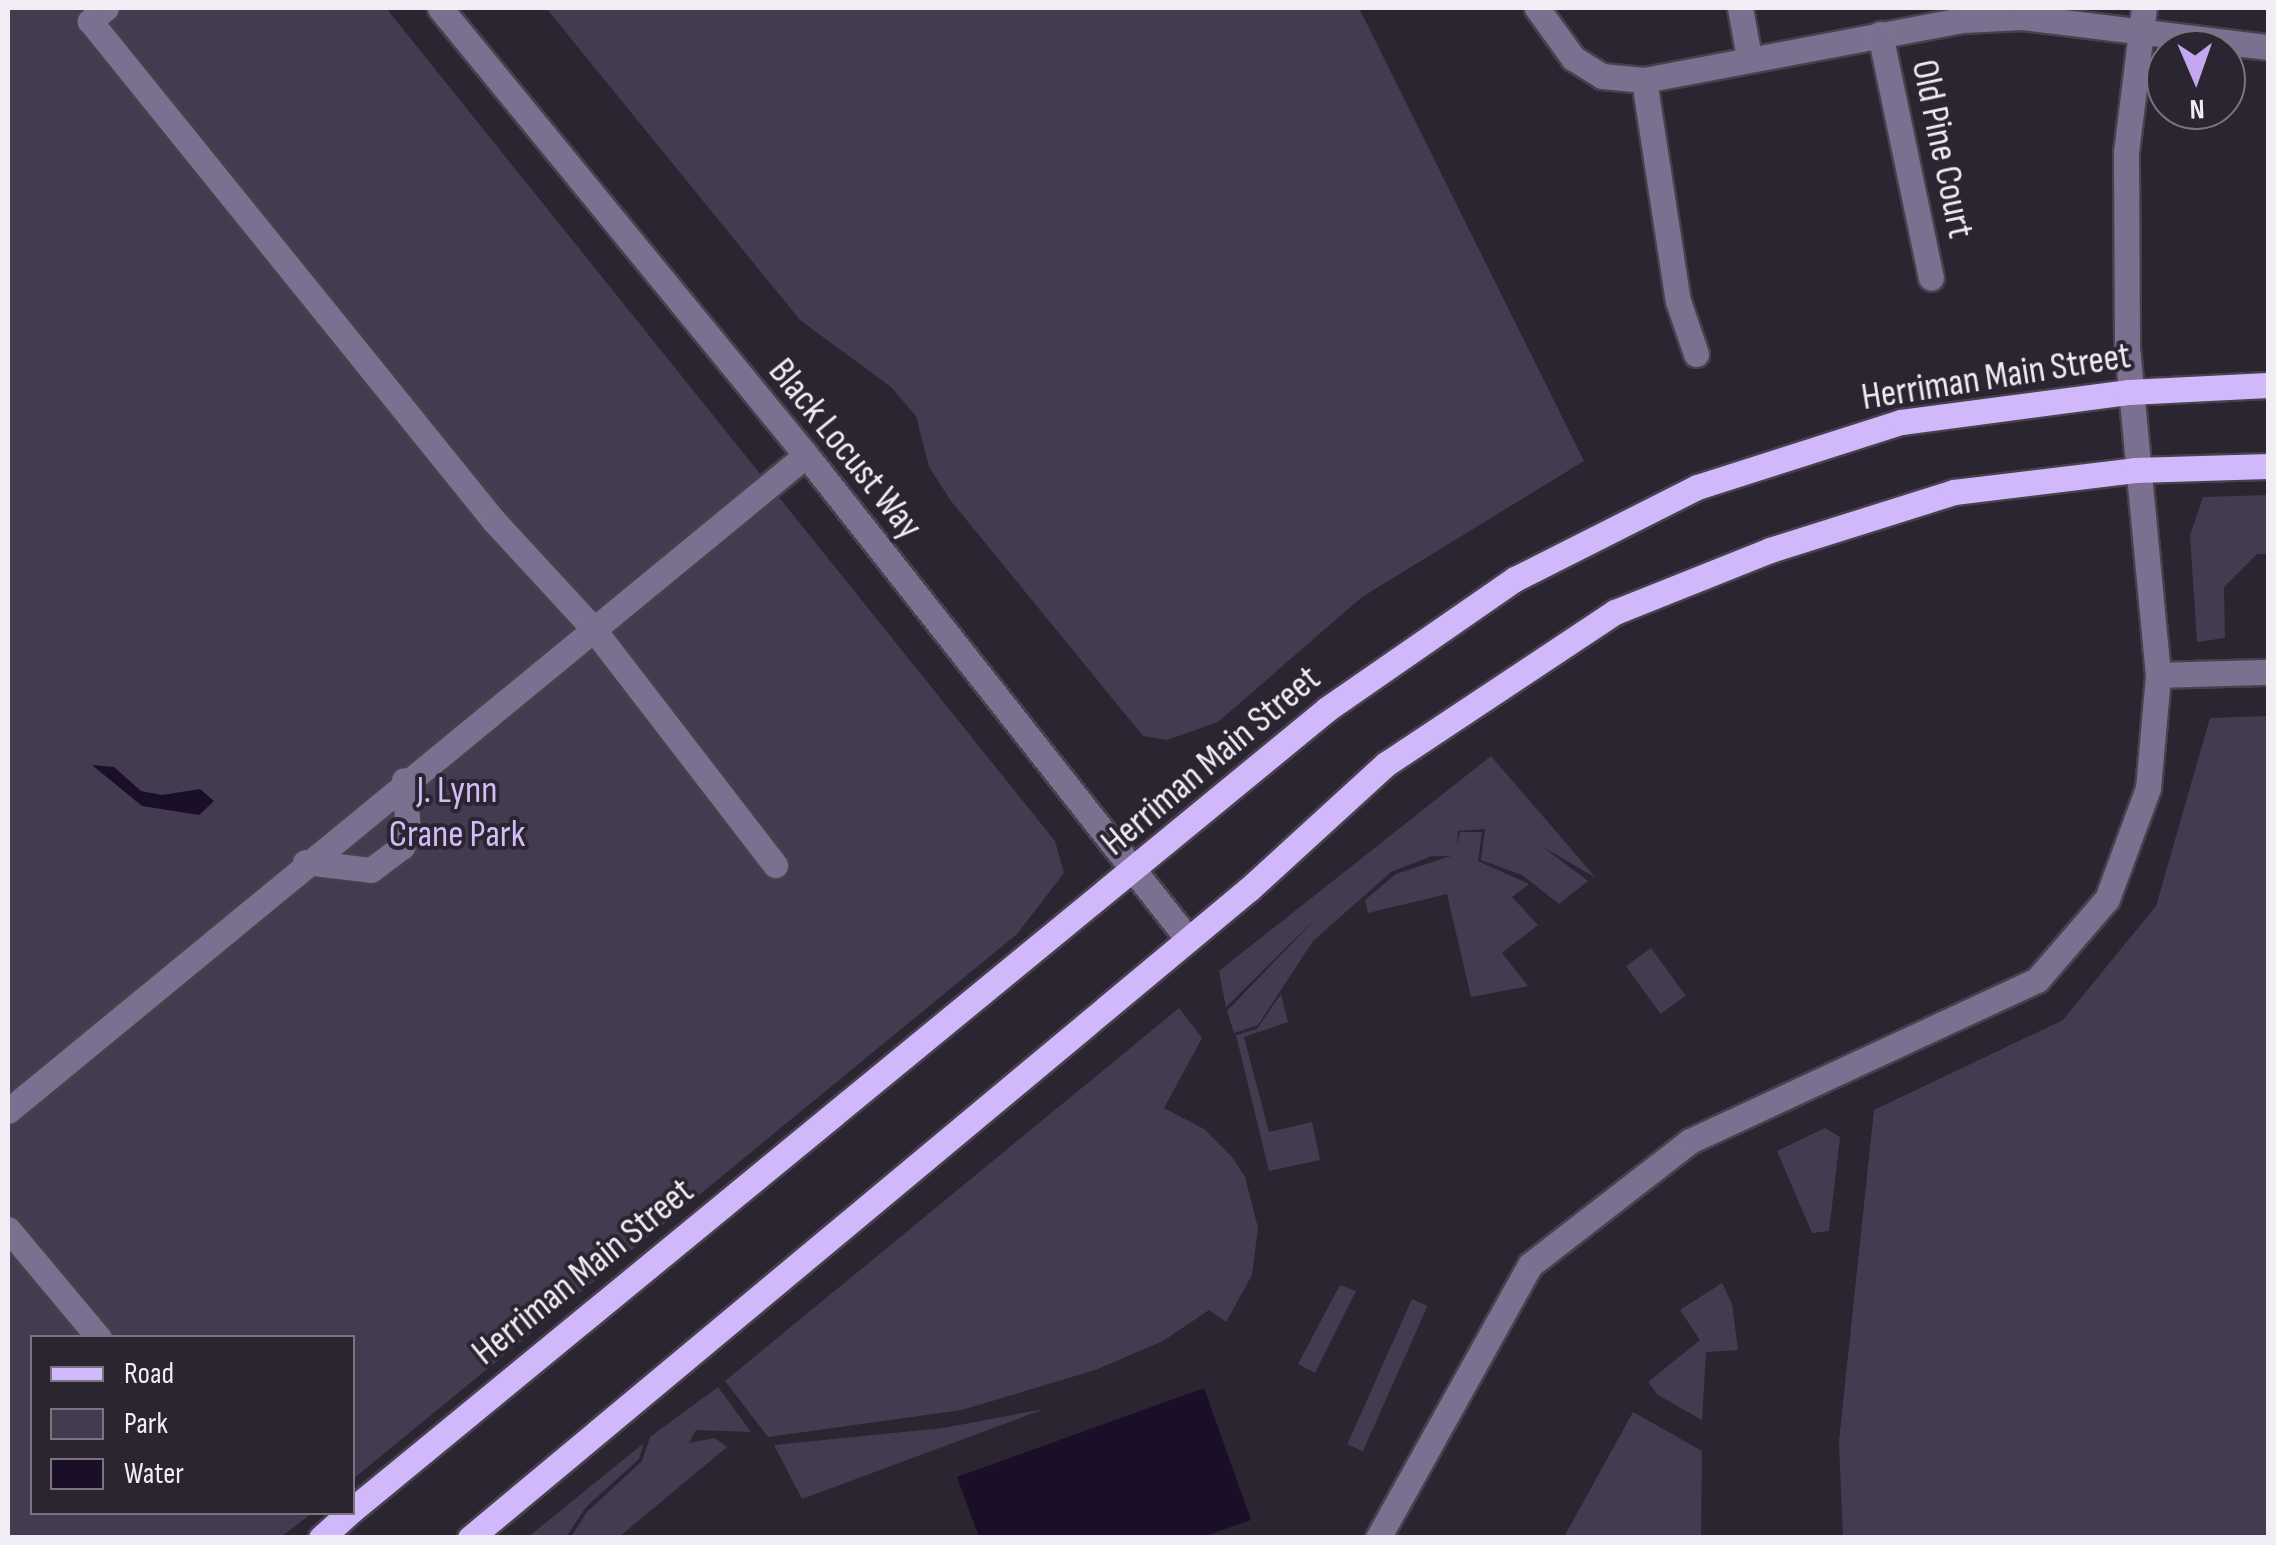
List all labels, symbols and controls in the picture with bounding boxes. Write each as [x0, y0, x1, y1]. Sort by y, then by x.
north arrow [2146, 30, 2246, 130]
street label: Old Pine Court [1901, 56, 1983, 242]
text: N [2189, 92, 2205, 125]
street label: Herriman Main Street [1858, 333, 2134, 421]
street label: Black Locust Way [758, 350, 932, 548]
street label: Herriman Main Street [1092, 656, 1330, 866]
park label: J. Lynn Crane Park [389, 768, 525, 858]
street label: Herriman Main Street [463, 1169, 703, 1375]
legend [30, 1335, 355, 1515]
text: Road [124, 1356, 174, 1392]
text: Park [124, 1406, 168, 1442]
text: Water [124, 1456, 184, 1492]

